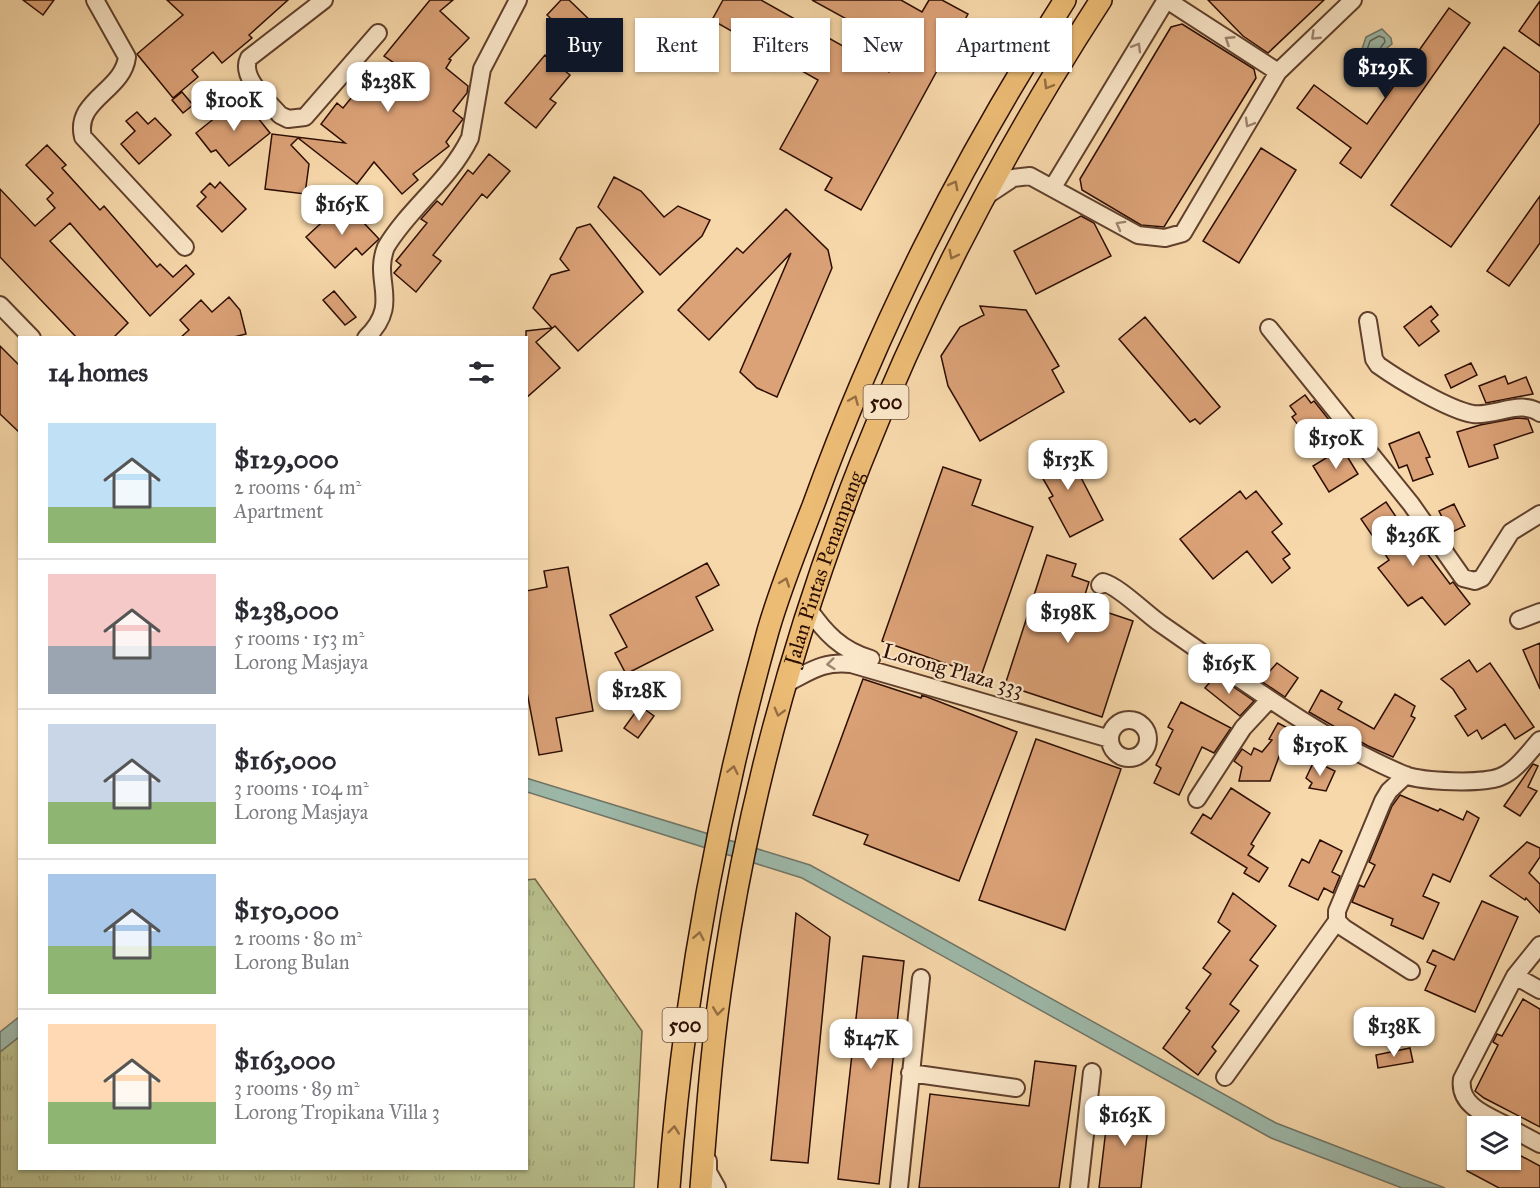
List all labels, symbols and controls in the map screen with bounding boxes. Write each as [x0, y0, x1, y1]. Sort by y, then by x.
chip: Buy [546, 18, 623, 72]
chip: Rent [635, 18, 719, 72]
chip: Filters [731, 18, 830, 72]
chip: New [842, 18, 924, 72]
chip: Apartment [936, 18, 1072, 72]
one-way arrow [1312, 29, 1322, 40]
one-way arrow [1224, 36, 1235, 47]
one-way arrow [1130, 43, 1142, 53]
pin: $129K [1343, 48, 1427, 99]
text: $129K [1358, 55, 1412, 79]
pin: $238K [346, 62, 430, 113]
text: $238K [361, 69, 415, 93]
one-way arrow [1043, 79, 1055, 89]
pin: $100K [192, 81, 276, 132]
text: $100K [205, 88, 263, 112]
one-way arrow [1245, 117, 1256, 127]
one-way arrow [947, 181, 958, 191]
pin: $165K [300, 185, 384, 236]
text: $165K [315, 192, 369, 216]
one-way arrow [1115, 221, 1126, 232]
one-way arrow [948, 249, 960, 260]
text: 14 homes [48, 356, 148, 388]
icon: filters [465, 356, 498, 389]
road number: 500 [864, 385, 908, 419]
one-way arrow [847, 395, 859, 406]
pin: $150K [1294, 419, 1378, 470]
text: $150K [1309, 426, 1363, 450]
pin: $153K [1026, 440, 1110, 491]
text: $129,000 [234, 443, 339, 475]
icon: home [96, 447, 168, 519]
text: $153K [1042, 447, 1094, 471]
street label: Jalan Pintas Penampang [778, 467, 869, 670]
text: 2 rooms · 64 m² [234, 475, 361, 499]
text: Apartment [234, 499, 323, 523]
pin: $236K [1371, 516, 1455, 567]
text: $236K [1386, 523, 1440, 547]
one-way arrow [778, 577, 791, 588]
pin: $198K [1026, 593, 1110, 644]
text: $238,000 [234, 594, 339, 626]
icon: home [96, 598, 168, 670]
text: $198K [1040, 600, 1096, 624]
text: 5 rooms · 153 m² [234, 626, 364, 650]
street label: Lorong Plaza 333 [880, 637, 1026, 703]
pin: $165K [1187, 644, 1271, 695]
text: Lorong Masjaya [234, 650, 368, 674]
text: $165K [1202, 651, 1256, 675]
one-way arrow [826, 657, 836, 670]
pin: $128K [597, 671, 681, 722]
text: $128K [612, 678, 666, 702]
one-way arrow [774, 706, 786, 716]
pin: $150K [1278, 726, 1362, 777]
text: $150K [1293, 733, 1347, 757]
text: $165,000 [234, 744, 337, 776]
icon: home [96, 748, 168, 820]
one-way arrow [726, 765, 739, 775]
text: 3 rooms · 104 m² [234, 776, 369, 800]
text: Lorong Masjaya [234, 800, 368, 824]
text: $150,000 [234, 894, 339, 926]
icon: home [96, 898, 168, 970]
text: 2 rooms · 80 m² [234, 926, 362, 950]
one-way arrow [692, 932, 705, 942]
text: Lorong Bulan [234, 950, 350, 974]
one-way arrow [712, 1006, 725, 1016]
pin: $138K [1352, 1007, 1436, 1058]
road number: 500 [662, 1008, 708, 1042]
text: $138K [1368, 1014, 1420, 1038]
pin: $147K [829, 1019, 913, 1070]
text: $147K [843, 1026, 899, 1050]
text: $163,000 [234, 1044, 336, 1076]
icon: home [96, 1048, 168, 1120]
text: 3 rooms · 89 m² [234, 1076, 359, 1100]
pin: $163K [1083, 1096, 1167, 1147]
text: Lorong Tropikana Villa 3 [234, 1100, 440, 1124]
text: $163K [1099, 1103, 1151, 1127]
map controls [1467, 1116, 1521, 1170]
button: layers [1467, 1116, 1521, 1170]
one-way arrow [667, 1125, 680, 1134]

